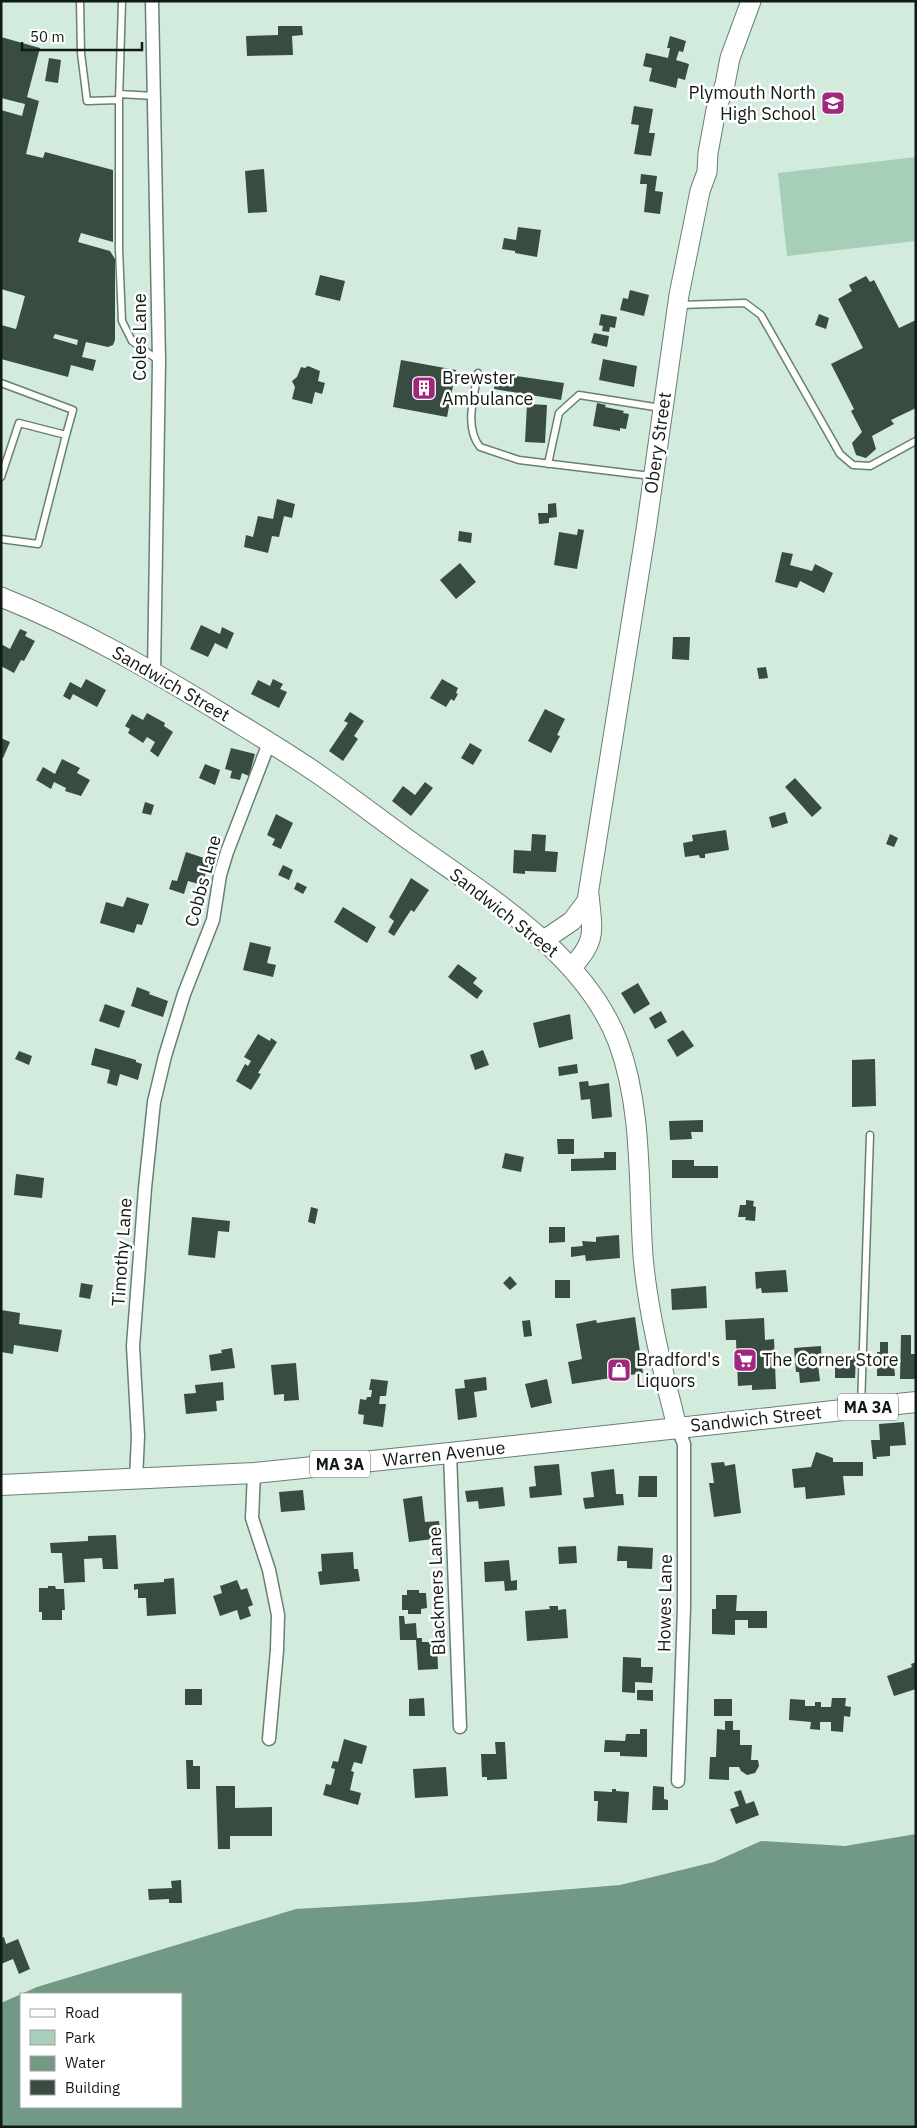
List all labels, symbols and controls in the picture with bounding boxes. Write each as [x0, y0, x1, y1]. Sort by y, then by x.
scale bar [22, 20, 142, 52]
text: 50 m [30, 27, 65, 46]
place label: Plymouth North High School [689, 81, 816, 125]
school or university icon: Plymouth North High School [820, 90, 846, 116]
street label: Coles Lane [128, 293, 151, 381]
place label: Brewster Ambulance [442, 366, 534, 410]
building icon: Brewster Ambulance [411, 375, 437, 401]
street label: Obery Street [639, 391, 676, 495]
street label: Sandwich Street [108, 641, 234, 727]
street label: Cobbs Lane [179, 832, 226, 929]
street label: Sandwich Street [445, 863, 563, 962]
street label: Timothy Lane [106, 1197, 137, 1307]
supermarket icon: The Corner Store [732, 1347, 758, 1373]
place label: Bradford's Liquors [636, 1348, 720, 1392]
place label: The Corner Store [762, 1348, 899, 1371]
shop icon: Bradford's Liquors [606, 1357, 632, 1383]
road number: MA 3A [838, 1394, 898, 1420]
street label: Sandwich Street [689, 1400, 823, 1437]
street label: Warren Avenue [382, 1436, 506, 1471]
road number: MA 3A [310, 1450, 370, 1478]
street label: Blackmers Lane [423, 1526, 450, 1656]
street label: Howes Lane [652, 1554, 677, 1652]
legend [20, 1993, 182, 2108]
text: Road [65, 2003, 100, 2022]
text: Park [65, 2028, 95, 2047]
text: Water [65, 2053, 106, 2072]
text: Building [65, 2078, 120, 2097]

